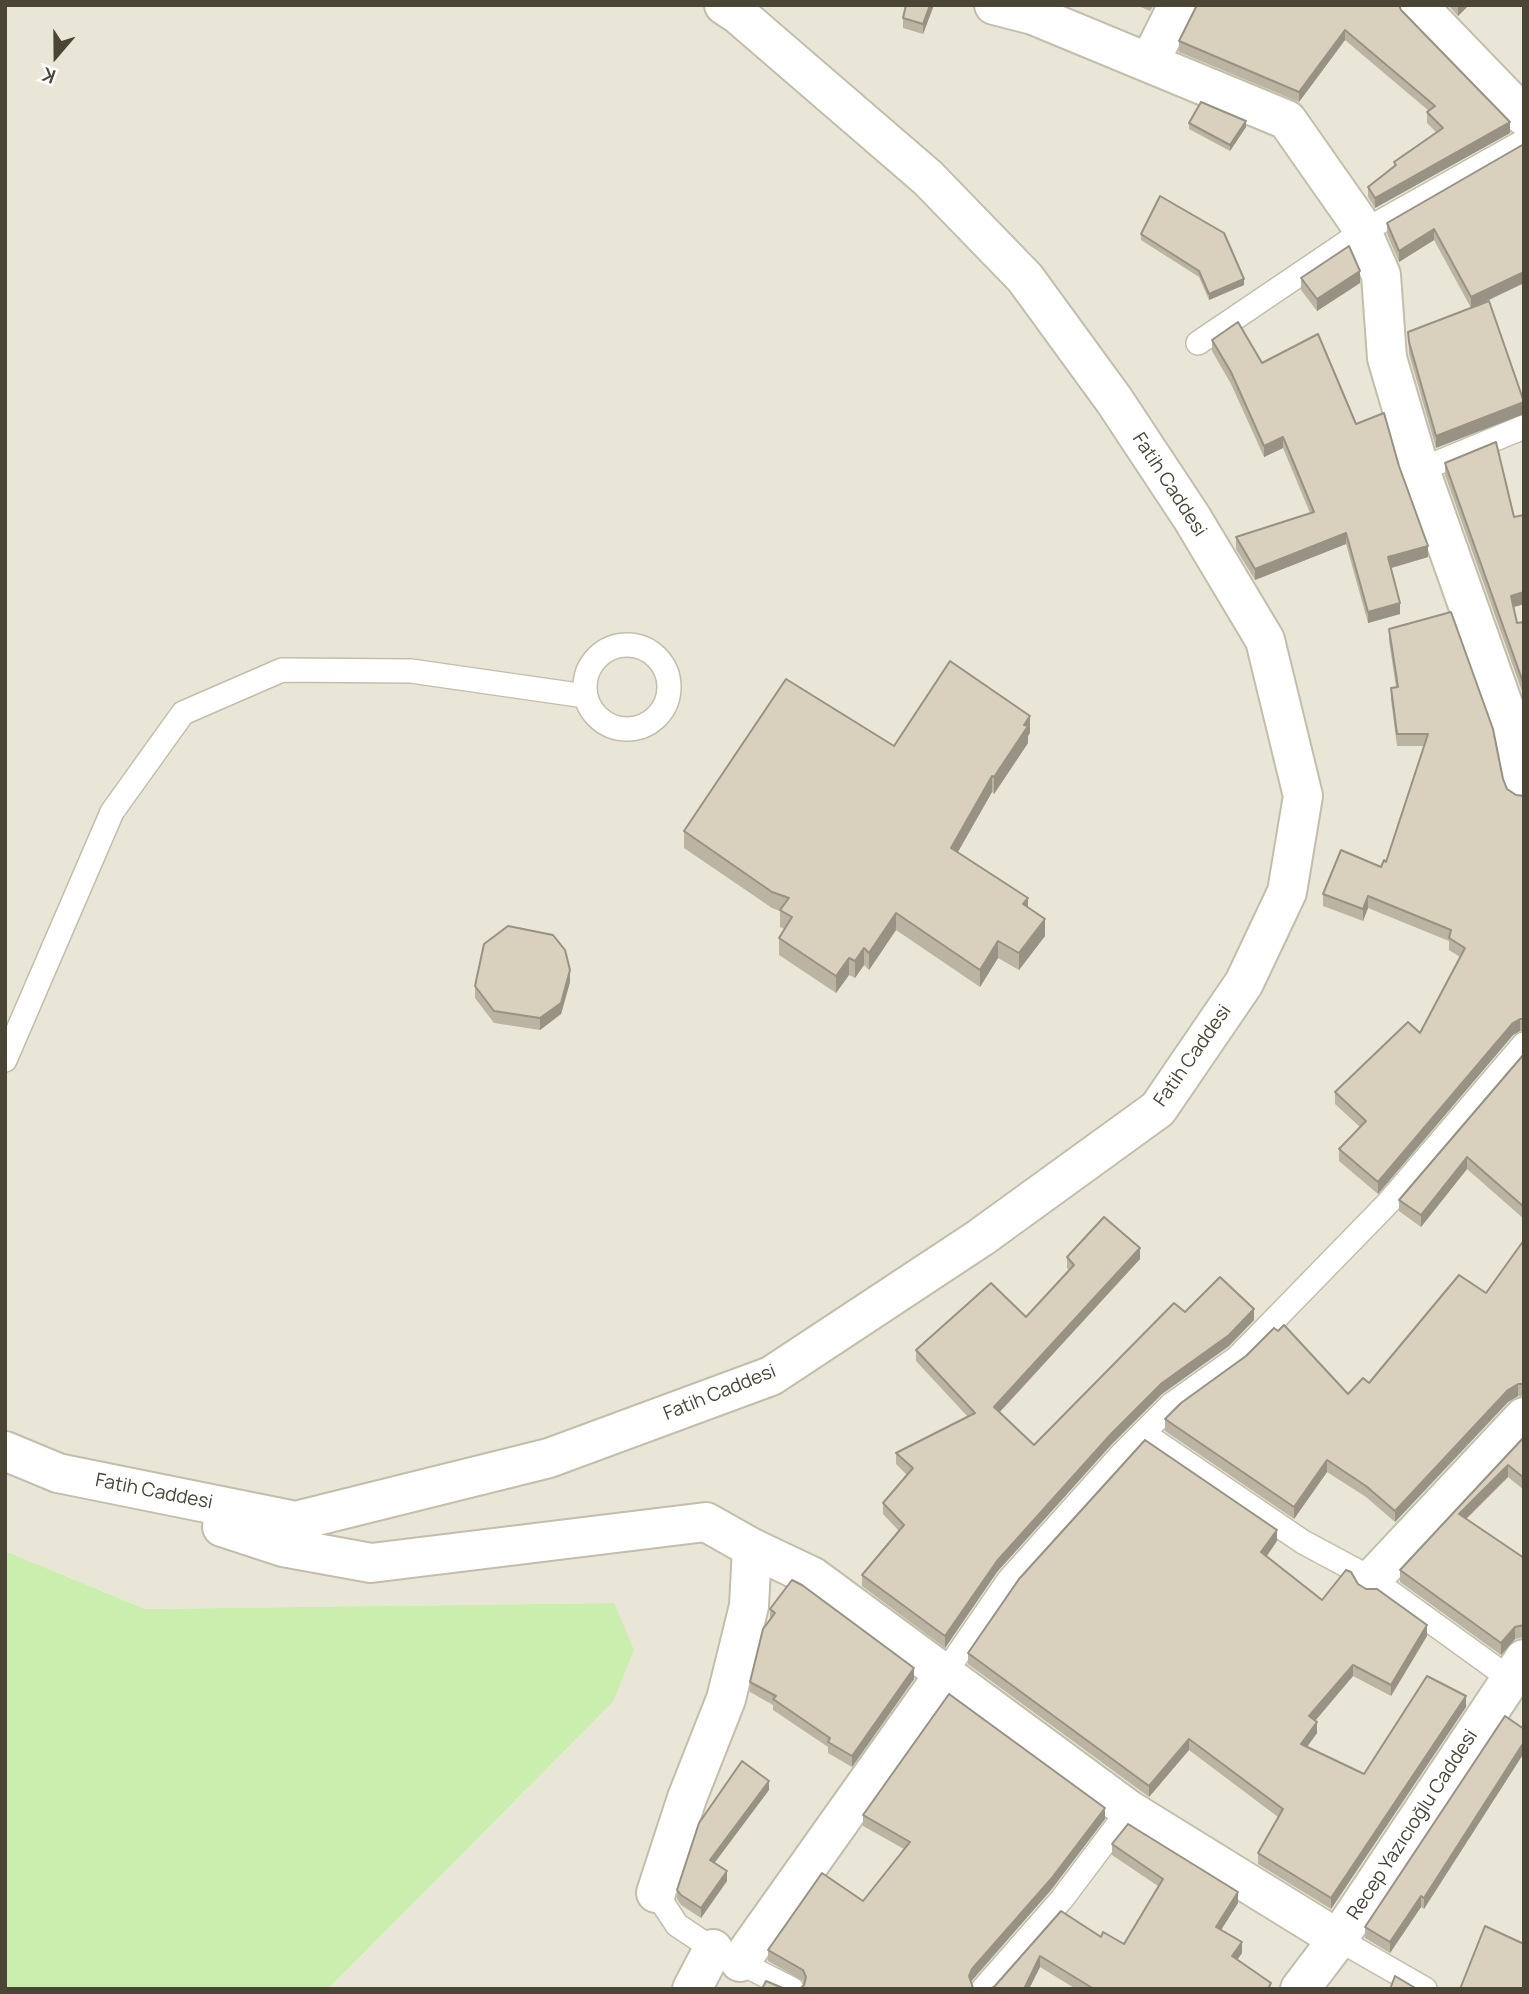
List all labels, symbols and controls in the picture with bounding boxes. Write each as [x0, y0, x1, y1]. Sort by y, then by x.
north arrow [21, 21, 91, 91]
text: K [39, 61, 59, 90]
street label: Fatih Caddesi [1127, 429, 1211, 541]
street label: Fatih Caddesi [1150, 1001, 1236, 1111]
street label: Fatih Caddesi [661, 1360, 779, 1426]
street label: Fatih Caddesi [93, 1469, 215, 1515]
street label: Recep Yazıcıoğlu Caddesi [1343, 1726, 1483, 1924]

